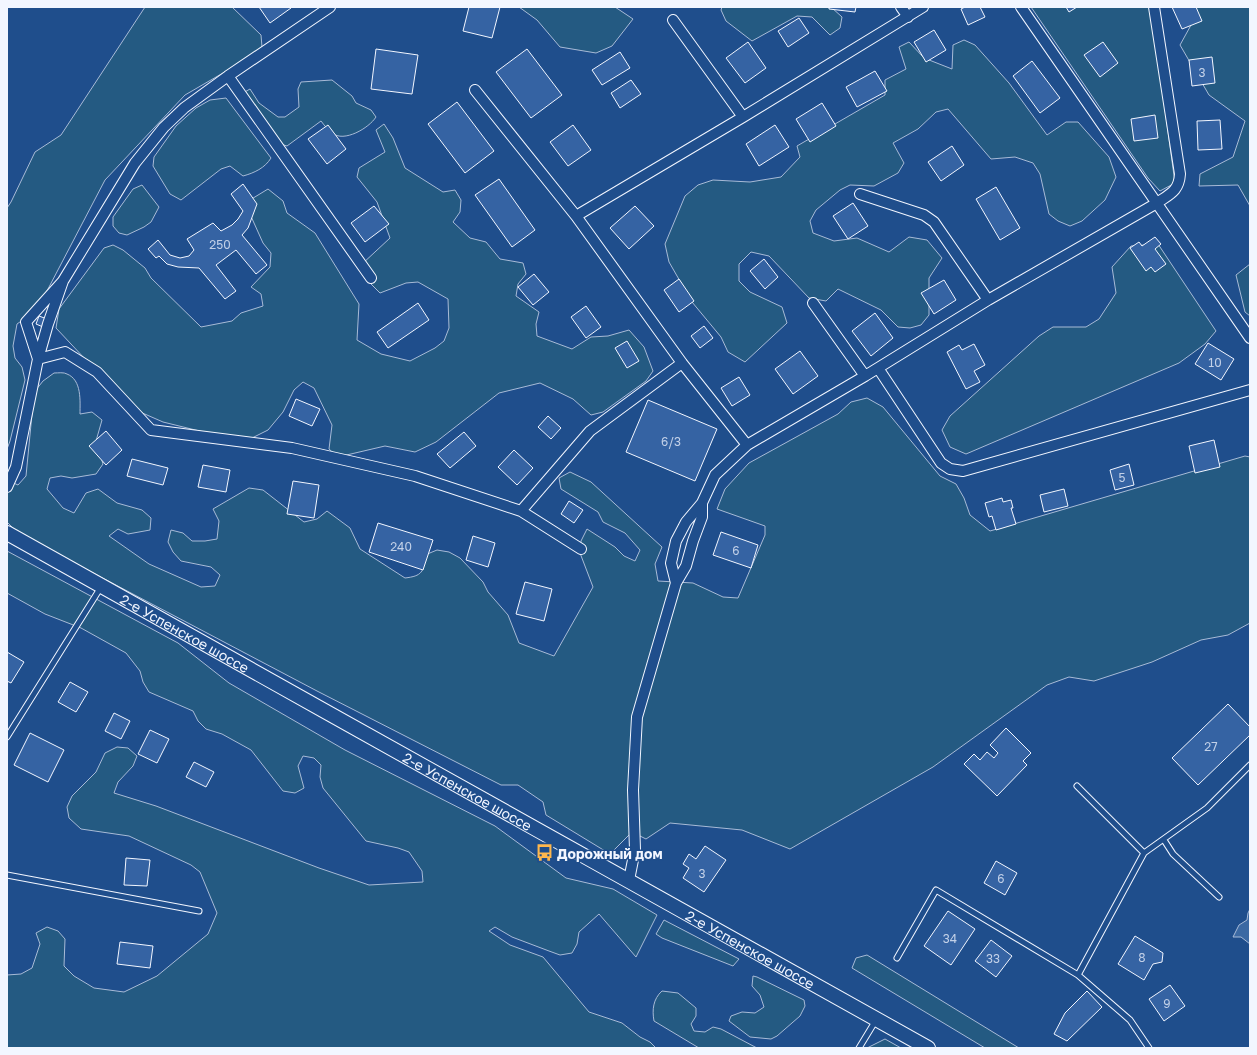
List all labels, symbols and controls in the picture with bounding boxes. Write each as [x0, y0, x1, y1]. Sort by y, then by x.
house number: 3 [1198, 65, 1206, 80]
house number: 250 [209, 237, 231, 252]
house number: 10 [1208, 355, 1222, 370]
house number: 6/3 [661, 434, 681, 449]
house number: 5 [1119, 470, 1126, 485]
house number: 240 [390, 539, 412, 554]
house number: 6 [732, 543, 740, 558]
street label: 2-е Успенское шоссе [118, 590, 252, 676]
house number: 27 [1204, 739, 1218, 754]
street label: 2-е Успенское шоссе [400, 748, 535, 834]
bus stop icon: Дорожный дом [534, 843, 554, 863]
place label: Дорожный дом [557, 845, 663, 862]
house number: 3 [698, 866, 706, 881]
house number: 6 [997, 871, 1005, 886]
street label: 2-е Успенское шоссе [683, 906, 818, 992]
house number: 34 [943, 931, 957, 946]
house number: 8 [1138, 950, 1146, 965]
house number: 33 [986, 951, 1000, 966]
house number: 9 [1163, 996, 1171, 1011]

